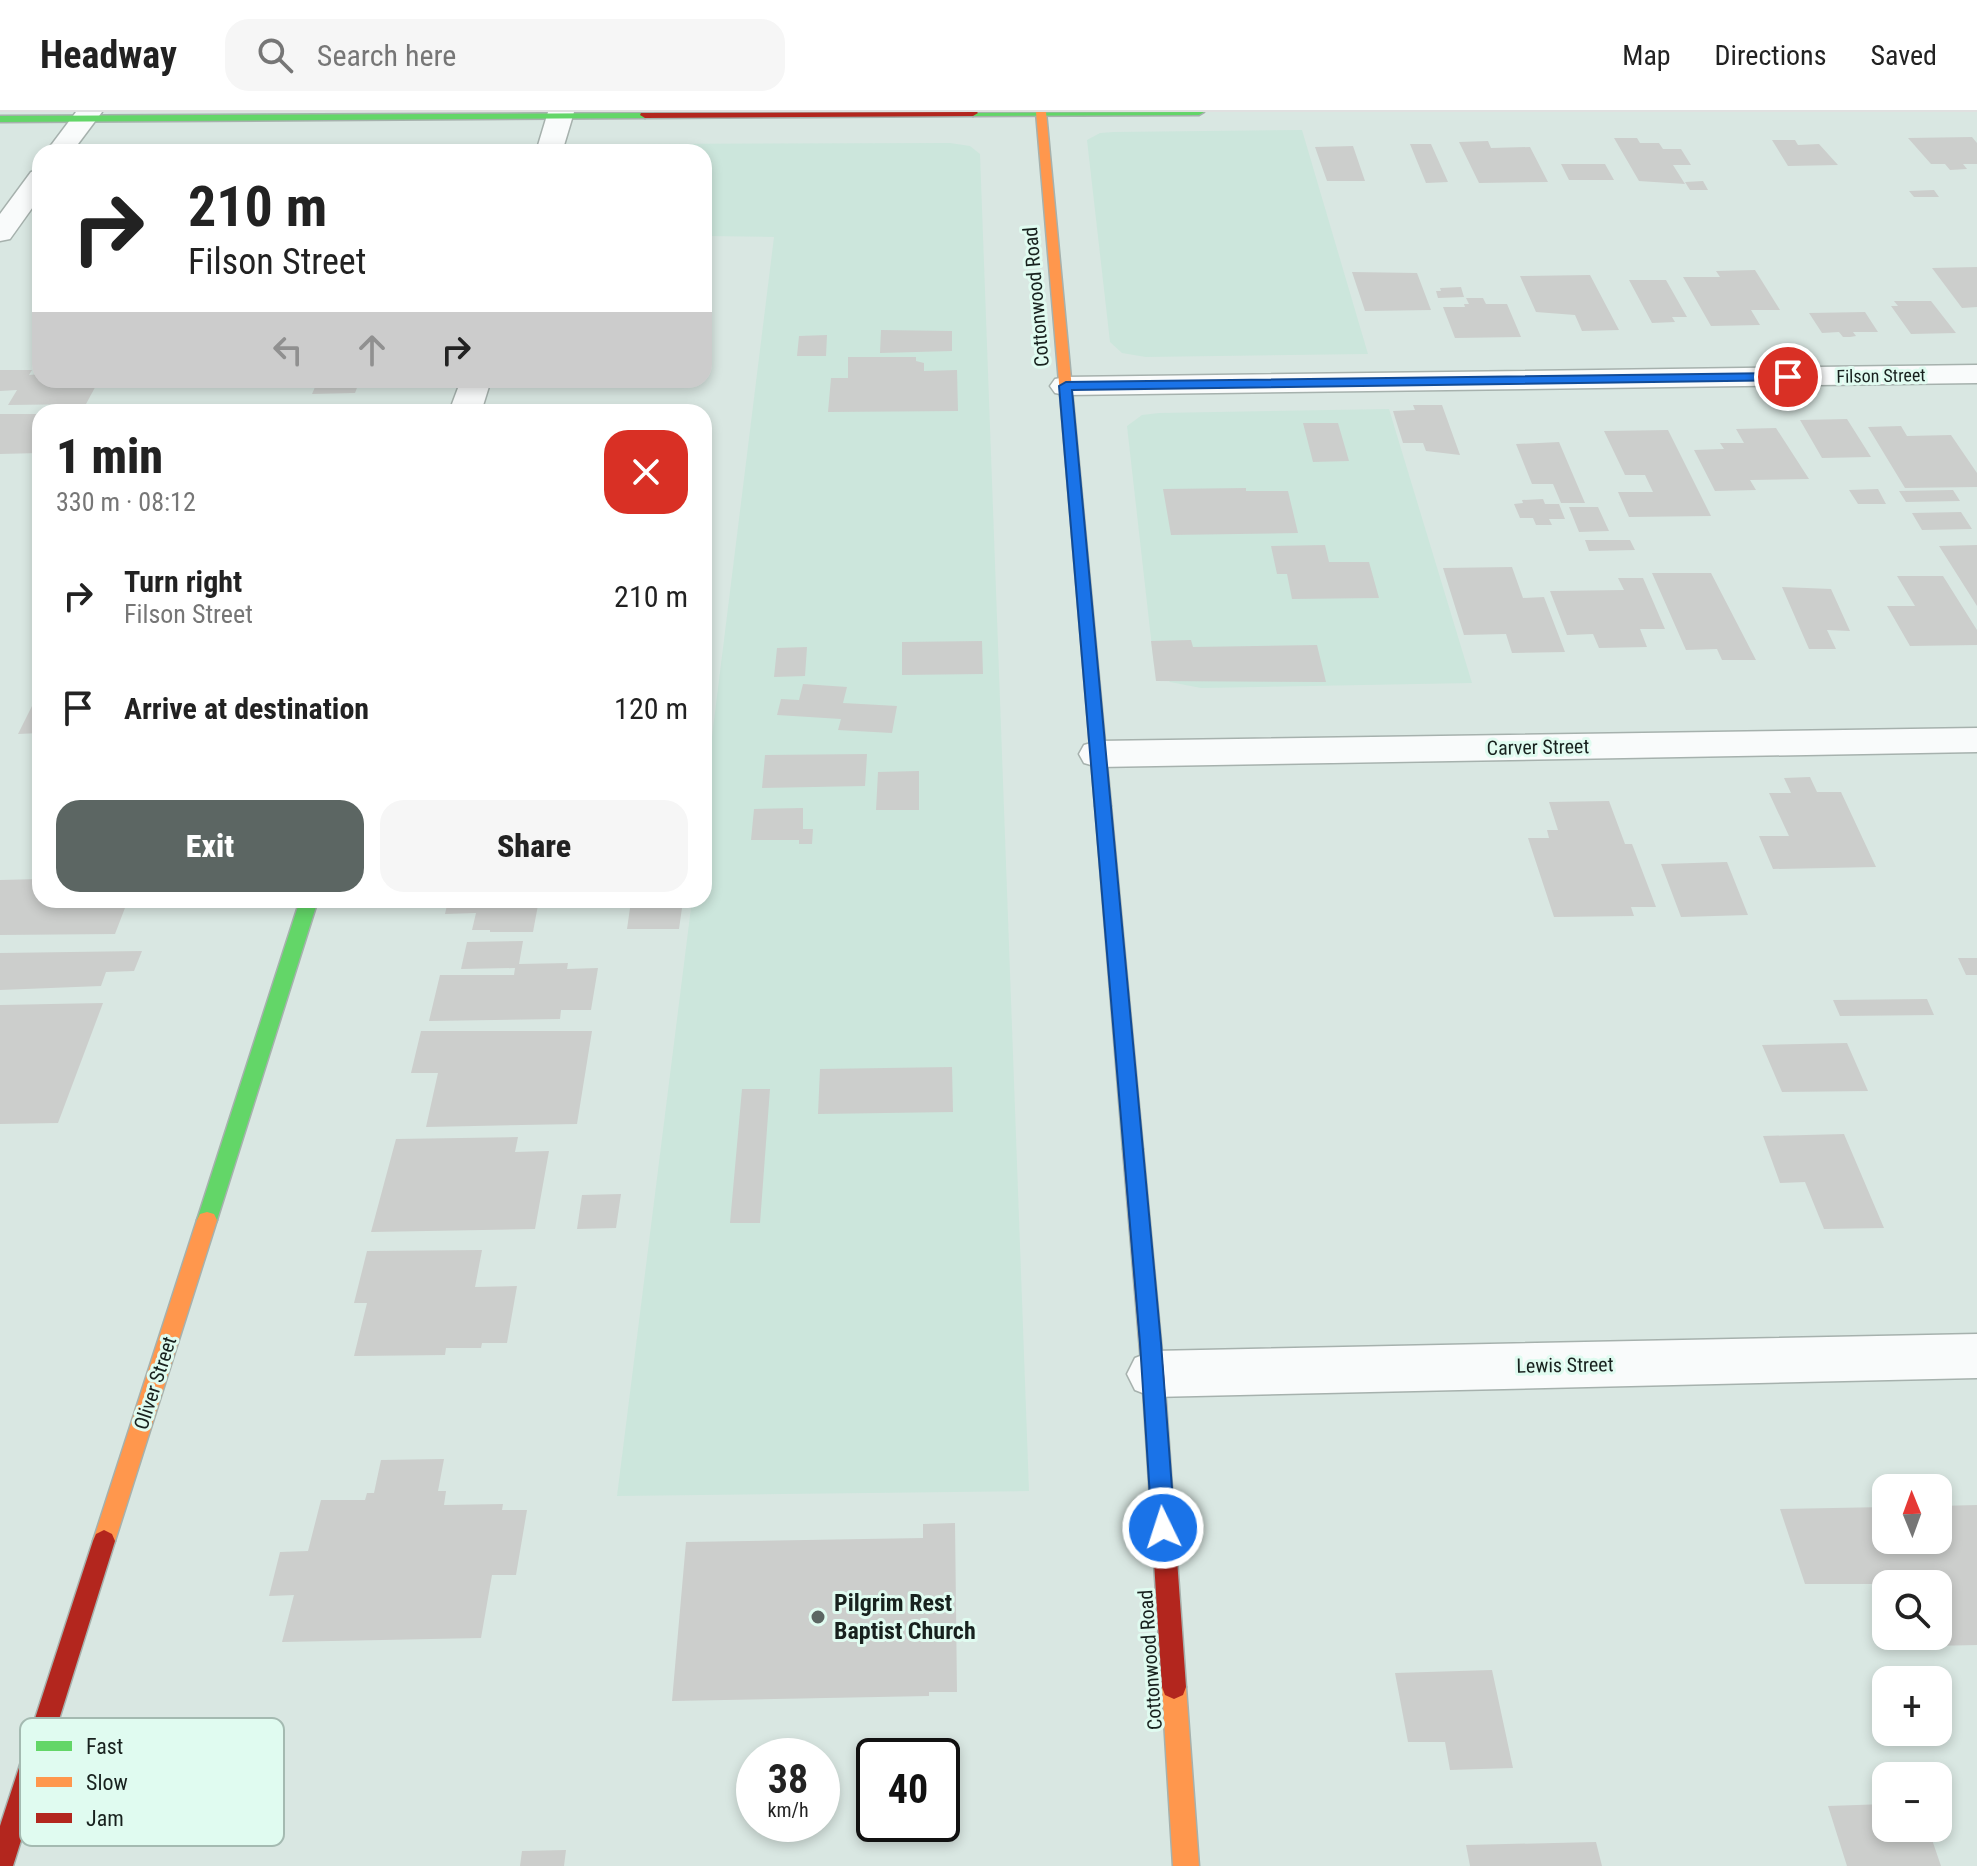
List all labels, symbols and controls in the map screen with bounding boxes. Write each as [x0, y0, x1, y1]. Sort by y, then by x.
search box [225, 19, 785, 91]
text: Headway [40, 33, 177, 77]
icon: search [253, 33, 297, 77]
text: Search here [317, 38, 456, 73]
text: Map [1622, 39, 1671, 72]
text: Directions [1715, 39, 1826, 72]
text: Saved [1870, 39, 1937, 72]
text: 210 m [188, 174, 327, 240]
icon: right [56, 176, 160, 280]
street label: Cottonwood Road [1018, 226, 1054, 368]
text: Filson Street [188, 241, 366, 283]
icon: left [266, 328, 310, 372]
icon: ahead [350, 328, 394, 372]
icon: right [434, 328, 478, 372]
pin [1754, 343, 1822, 411]
icon: arrive [1766, 355, 1810, 399]
street label: Filson Street [1836, 364, 1926, 387]
text: 1 min [56, 428, 163, 485]
button: close [604, 430, 688, 514]
text: 330 m · 08:12 [56, 487, 196, 517]
text: Turn right [124, 564, 242, 599]
icon: right [56, 574, 100, 618]
text: 210 m [614, 579, 688, 614]
text: Filson Street [124, 599, 253, 629]
icon: arrive [56, 686, 100, 730]
text: Arrive at destination [124, 691, 369, 726]
text: 120 m [614, 691, 688, 726]
street label: Carver Street [1487, 734, 1590, 760]
button: Exit [56, 800, 364, 892]
button: Share [380, 800, 688, 892]
street label: Oliver Street [129, 1333, 181, 1433]
street label: Lewis Street [1516, 1352, 1614, 1378]
north arrow [1872, 1474, 1952, 1554]
map controls [1872, 1474, 1952, 1842]
position arrow [1121, 1486, 1205, 1570]
button: search [1872, 1570, 1952, 1650]
place label: Pilgrim Rest Baptist Church [834, 1589, 976, 1645]
street label: Cottonwood Road [1133, 1589, 1167, 1731]
marker: Pilgrim Rest Baptist Church [809, 1608, 827, 1626]
button: + [1872, 1666, 1952, 1746]
legend [20, 1718, 284, 1846]
text: Fast [86, 1734, 123, 1759]
speed limit sign: 40 [856, 1738, 960, 1842]
text: 38 [768, 1756, 808, 1803]
button: − [1872, 1762, 1952, 1842]
text: Slow [86, 1770, 128, 1795]
text: km/h [767, 1798, 809, 1822]
text: Jam [86, 1806, 124, 1831]

